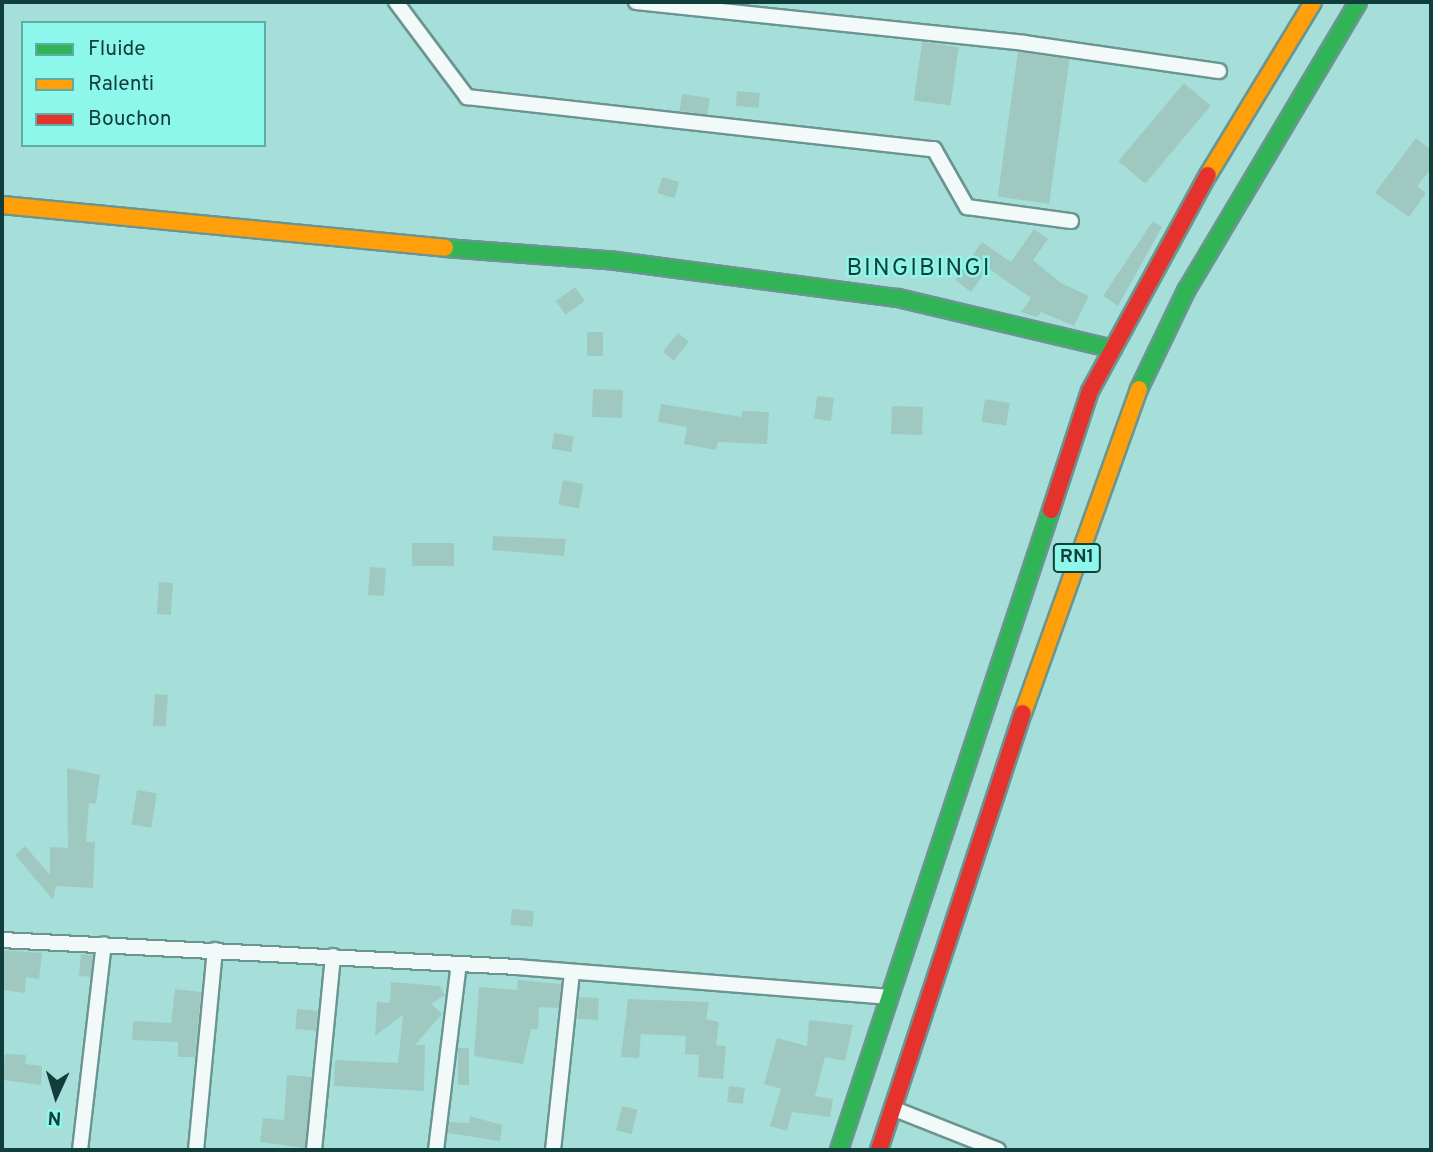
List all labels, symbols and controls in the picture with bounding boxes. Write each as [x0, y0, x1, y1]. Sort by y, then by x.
legend [21, 21, 266, 147]
text: Fluide [88, 36, 146, 63]
text: Ralenti [88, 71, 154, 98]
text: Bouchon [88, 106, 171, 133]
district label: BINGIBINGI [848, 256, 990, 284]
road number: RN1 [1052, 542, 1102, 573]
north arrow [21, 1061, 91, 1131]
text: N [47, 1105, 62, 1129]

